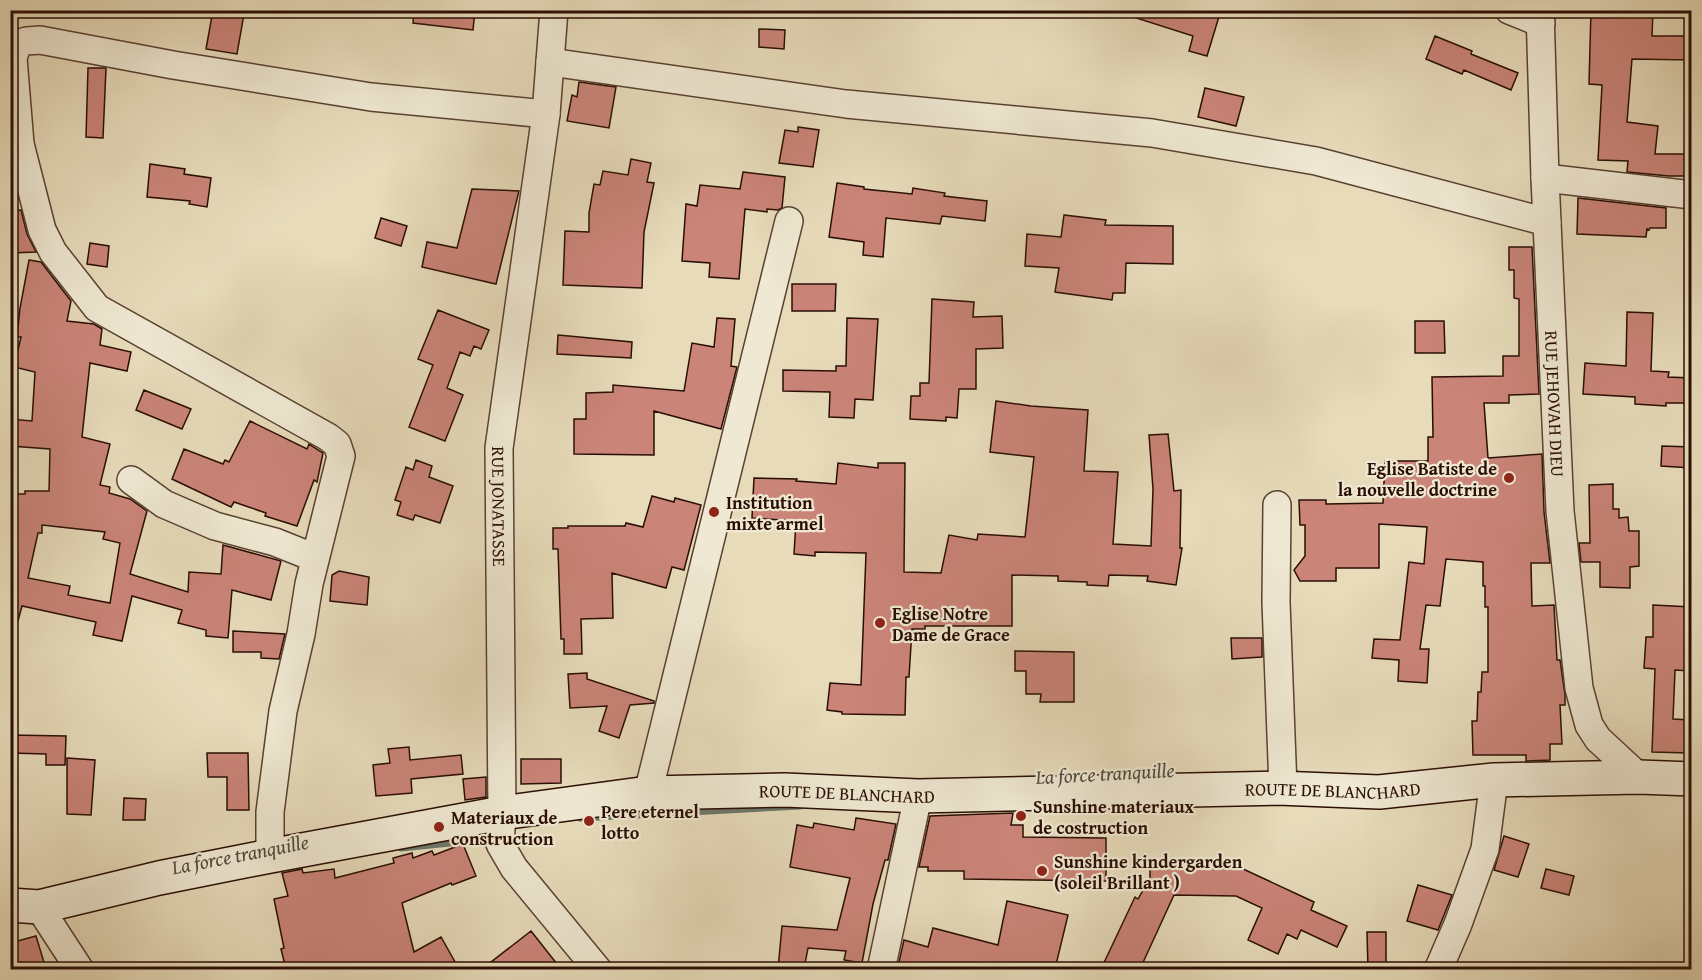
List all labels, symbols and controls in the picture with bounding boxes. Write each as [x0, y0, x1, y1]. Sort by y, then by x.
street label: RUE JEHOVAH DIEU [1538, 330, 1572, 478]
street label: RUE JONATASSE [485, 446, 513, 567]
place label: Eglise Batiste de la nouvelle doctrine [1338, 455, 1497, 503]
marker: Eglise Batiste de la nouvelle doctrine [1502, 471, 1516, 485]
place label: Institution mixte armel [726, 489, 824, 537]
marker: Institution mixte armel [707, 505, 721, 519]
place label: Eglise Notre Dame de Grace [892, 600, 1010, 648]
marker: Eglise Notre Dame de Grace [873, 616, 887, 630]
water label: La force tranquille [1034, 755, 1175, 791]
street label: ROUTE DE BLANCHARD [1244, 774, 1422, 806]
street label: ROUTE DE BLANCHARD [759, 776, 935, 810]
place label: Sunshine materiaux de costruction [1033, 793, 1195, 841]
place label: Pere eternel lotto [601, 798, 699, 846]
place label: Materiaux de construction [451, 804, 558, 852]
marker: Sunshine materiaux de costruction [1014, 809, 1028, 823]
marker: Pere eternel lotto [582, 814, 596, 828]
marker: Materiaux de construction [432, 820, 446, 834]
water label: La force tranquille [168, 827, 311, 882]
place label: Sunshine kindergarden (soleil Brillant ) [1054, 848, 1243, 896]
marker: Sunshine kindergarden (soleil Brillant ) [1035, 864, 1049, 878]

